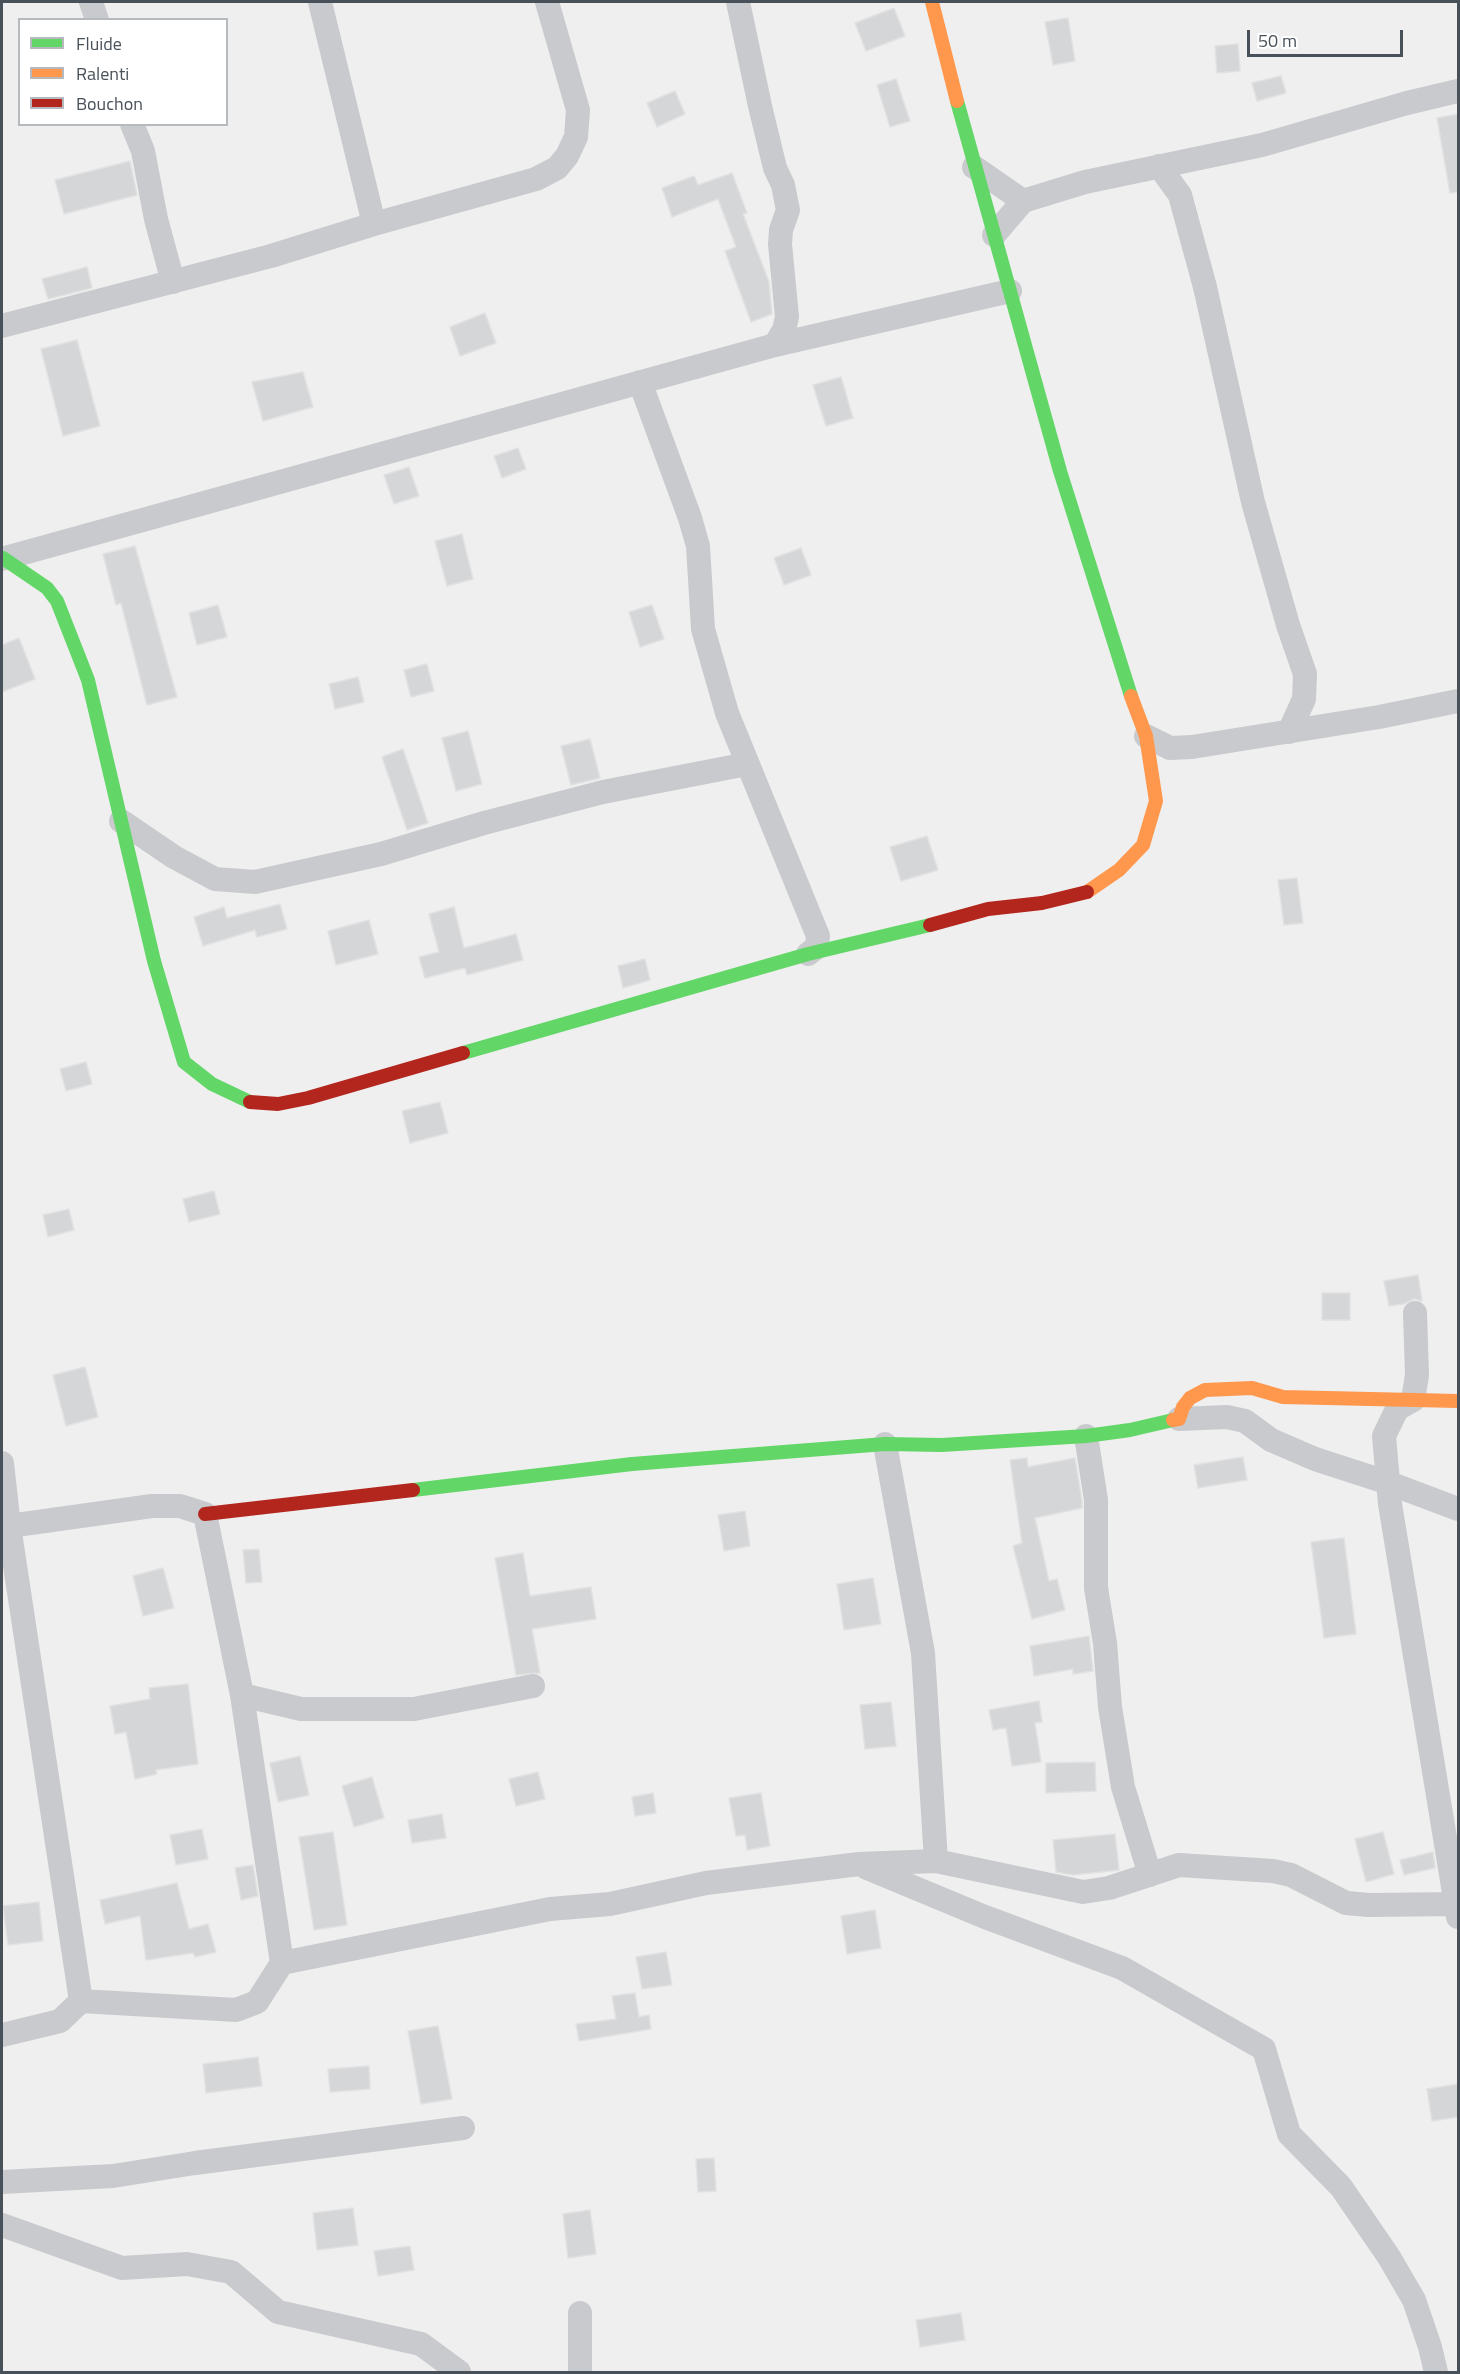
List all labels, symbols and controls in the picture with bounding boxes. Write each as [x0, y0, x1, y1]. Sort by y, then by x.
legend [18, 18, 228, 126]
scale bar [1250, 18, 1406, 56]
text: 50 m [1258, 27, 1297, 54]
text: Fluide [76, 30, 122, 57]
text: Ralenti [76, 60, 129, 87]
text: Bouchon [76, 90, 143, 117]

